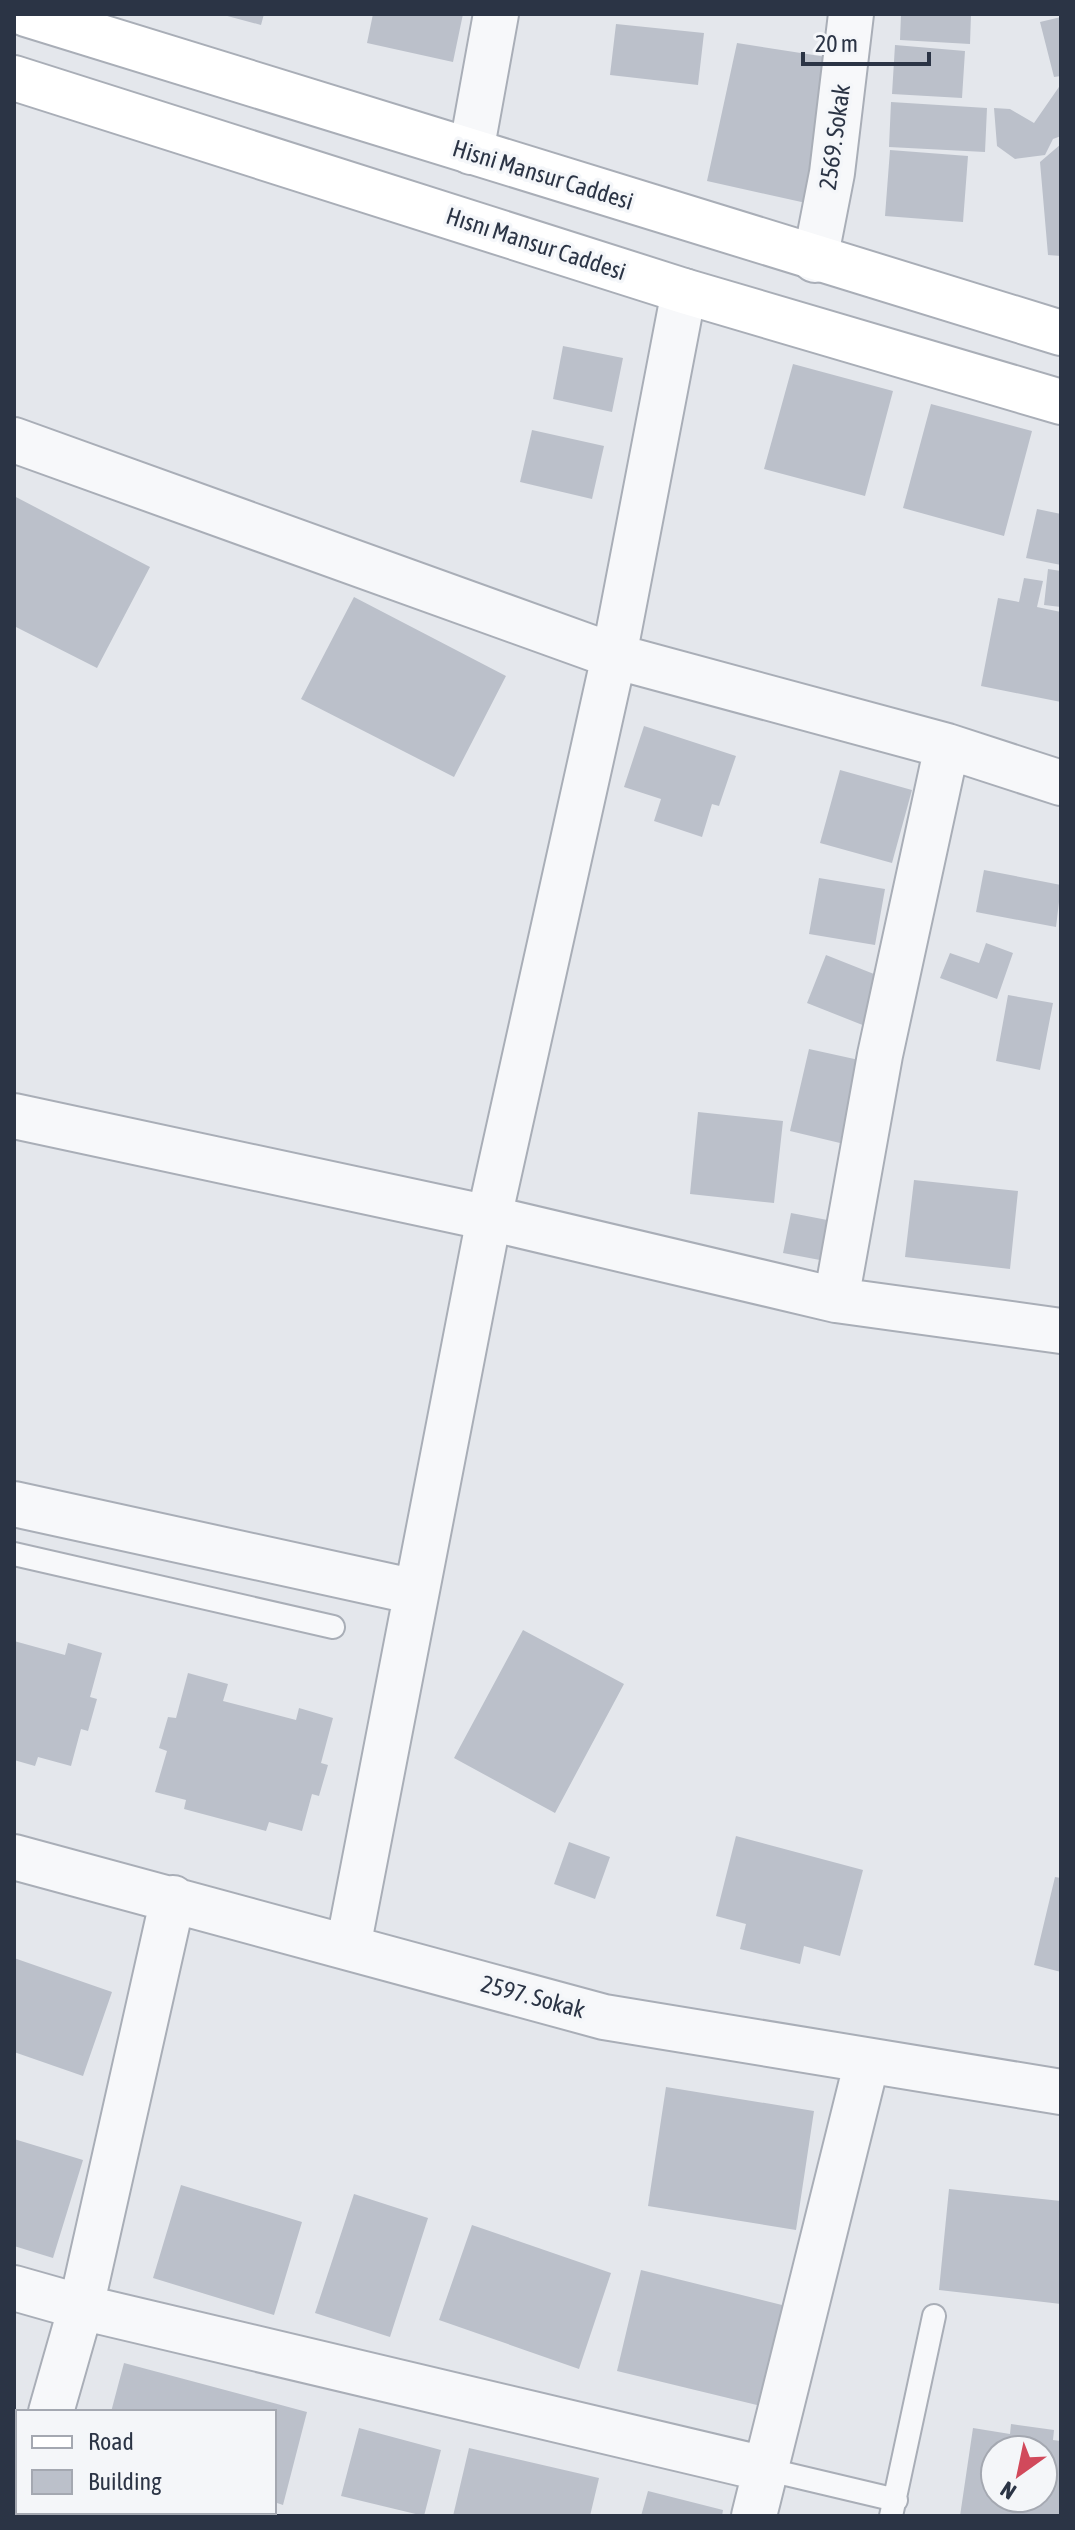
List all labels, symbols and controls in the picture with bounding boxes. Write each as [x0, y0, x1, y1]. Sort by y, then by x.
scale bar [803, 16, 929, 66]
text: 20 m [815, 30, 858, 57]
street label: 2569. Sokak [814, 82, 855, 191]
street label: Hisni Mansur Caddesi [450, 134, 637, 215]
street label: Hısnı Mansur Caddesi [443, 202, 629, 285]
street label: 2597. Sokak [478, 1970, 588, 2023]
legend [16, 2410, 276, 2514]
text: Road [88, 2428, 134, 2455]
north arrow [979, 2434, 1059, 2514]
text: Building [88, 2468, 162, 2495]
text: N [996, 2476, 1021, 2505]

